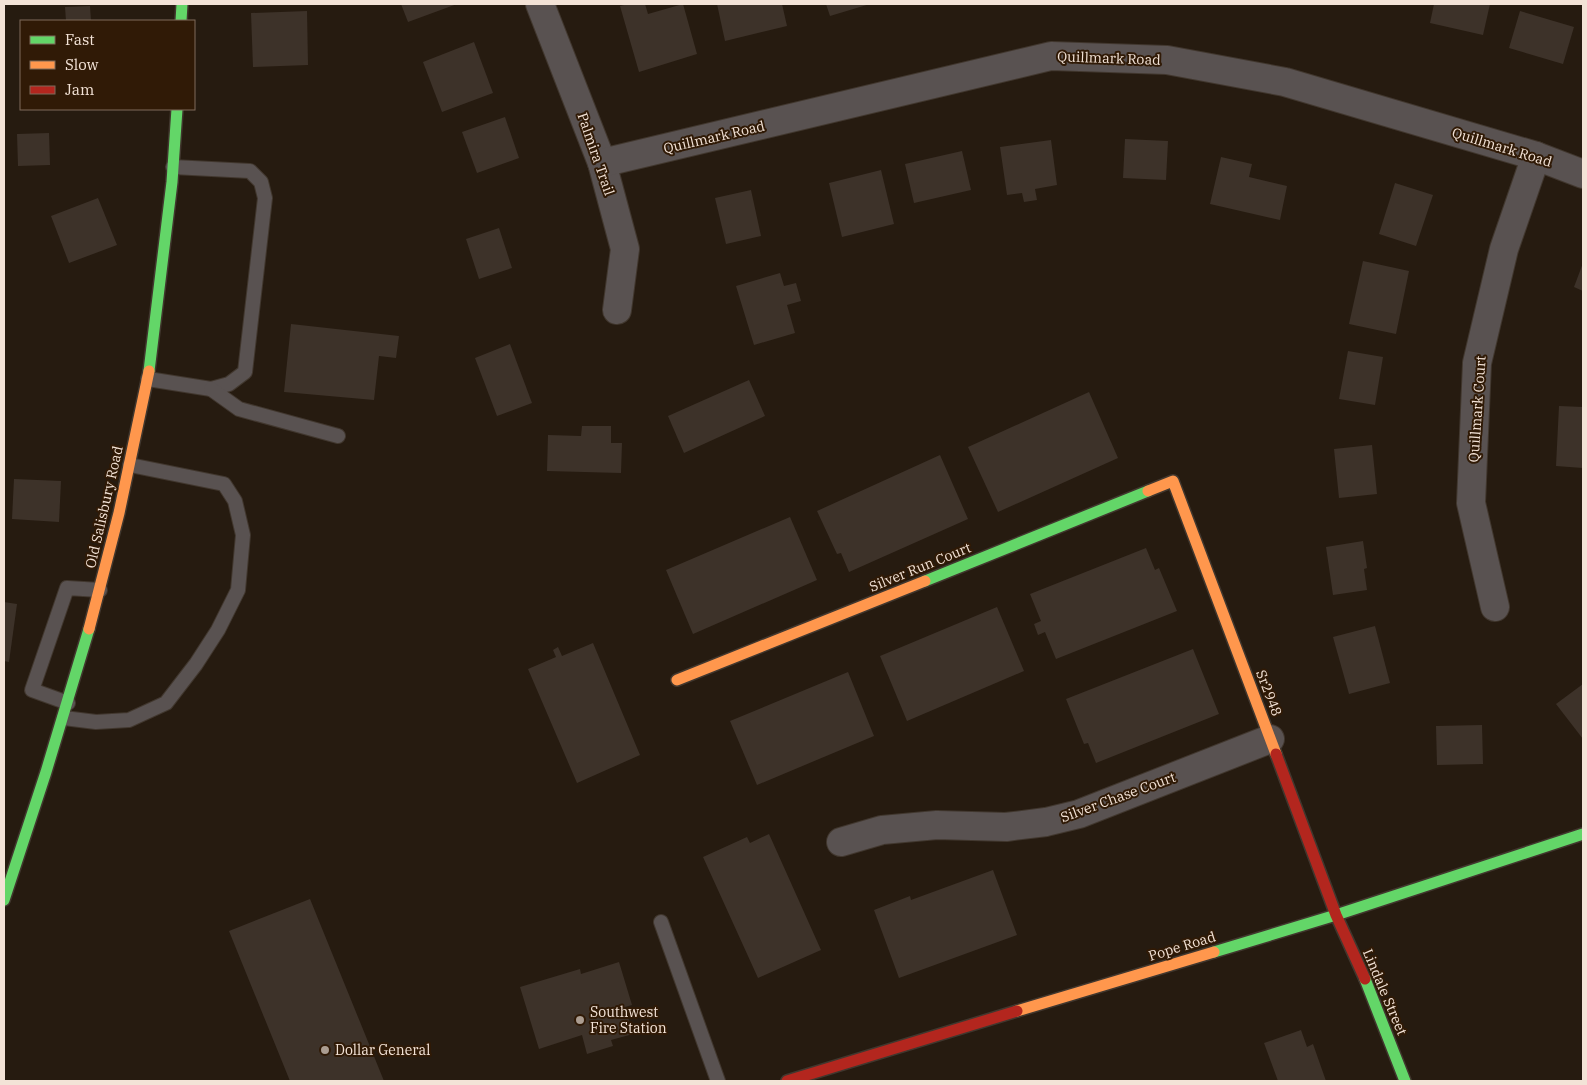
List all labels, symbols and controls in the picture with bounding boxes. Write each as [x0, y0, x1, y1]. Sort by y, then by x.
legend [20, 20, 195, 110]
text: Fast [65, 30, 95, 49]
street label: Quillmark Road [1057, 47, 1162, 69]
text: Slow [65, 55, 99, 74]
text: Jam [65, 80, 94, 99]
street label: Palmira Trail [573, 110, 619, 198]
street label: Quillmark Road [662, 116, 767, 157]
street label: Quillmark Road [1450, 123, 1555, 171]
street label: Quillmark Court [1464, 355, 1490, 463]
street label: Old Salisbury Road [81, 444, 127, 570]
street label: Silver Run Court [867, 538, 974, 596]
street label: Sr2948 [1252, 667, 1286, 719]
street label: Silver Chase Court [1058, 768, 1178, 826]
street label: Pope Road [1146, 927, 1218, 965]
street label: Lindale Street [1359, 946, 1411, 1038]
place label: Southwest Fire Station [590, 1003, 667, 1037]
marker: Southwest Fire Station [574, 1014, 586, 1026]
place label: Dollar General [335, 1041, 430, 1059]
marker: Dollar General [319, 1044, 331, 1056]

